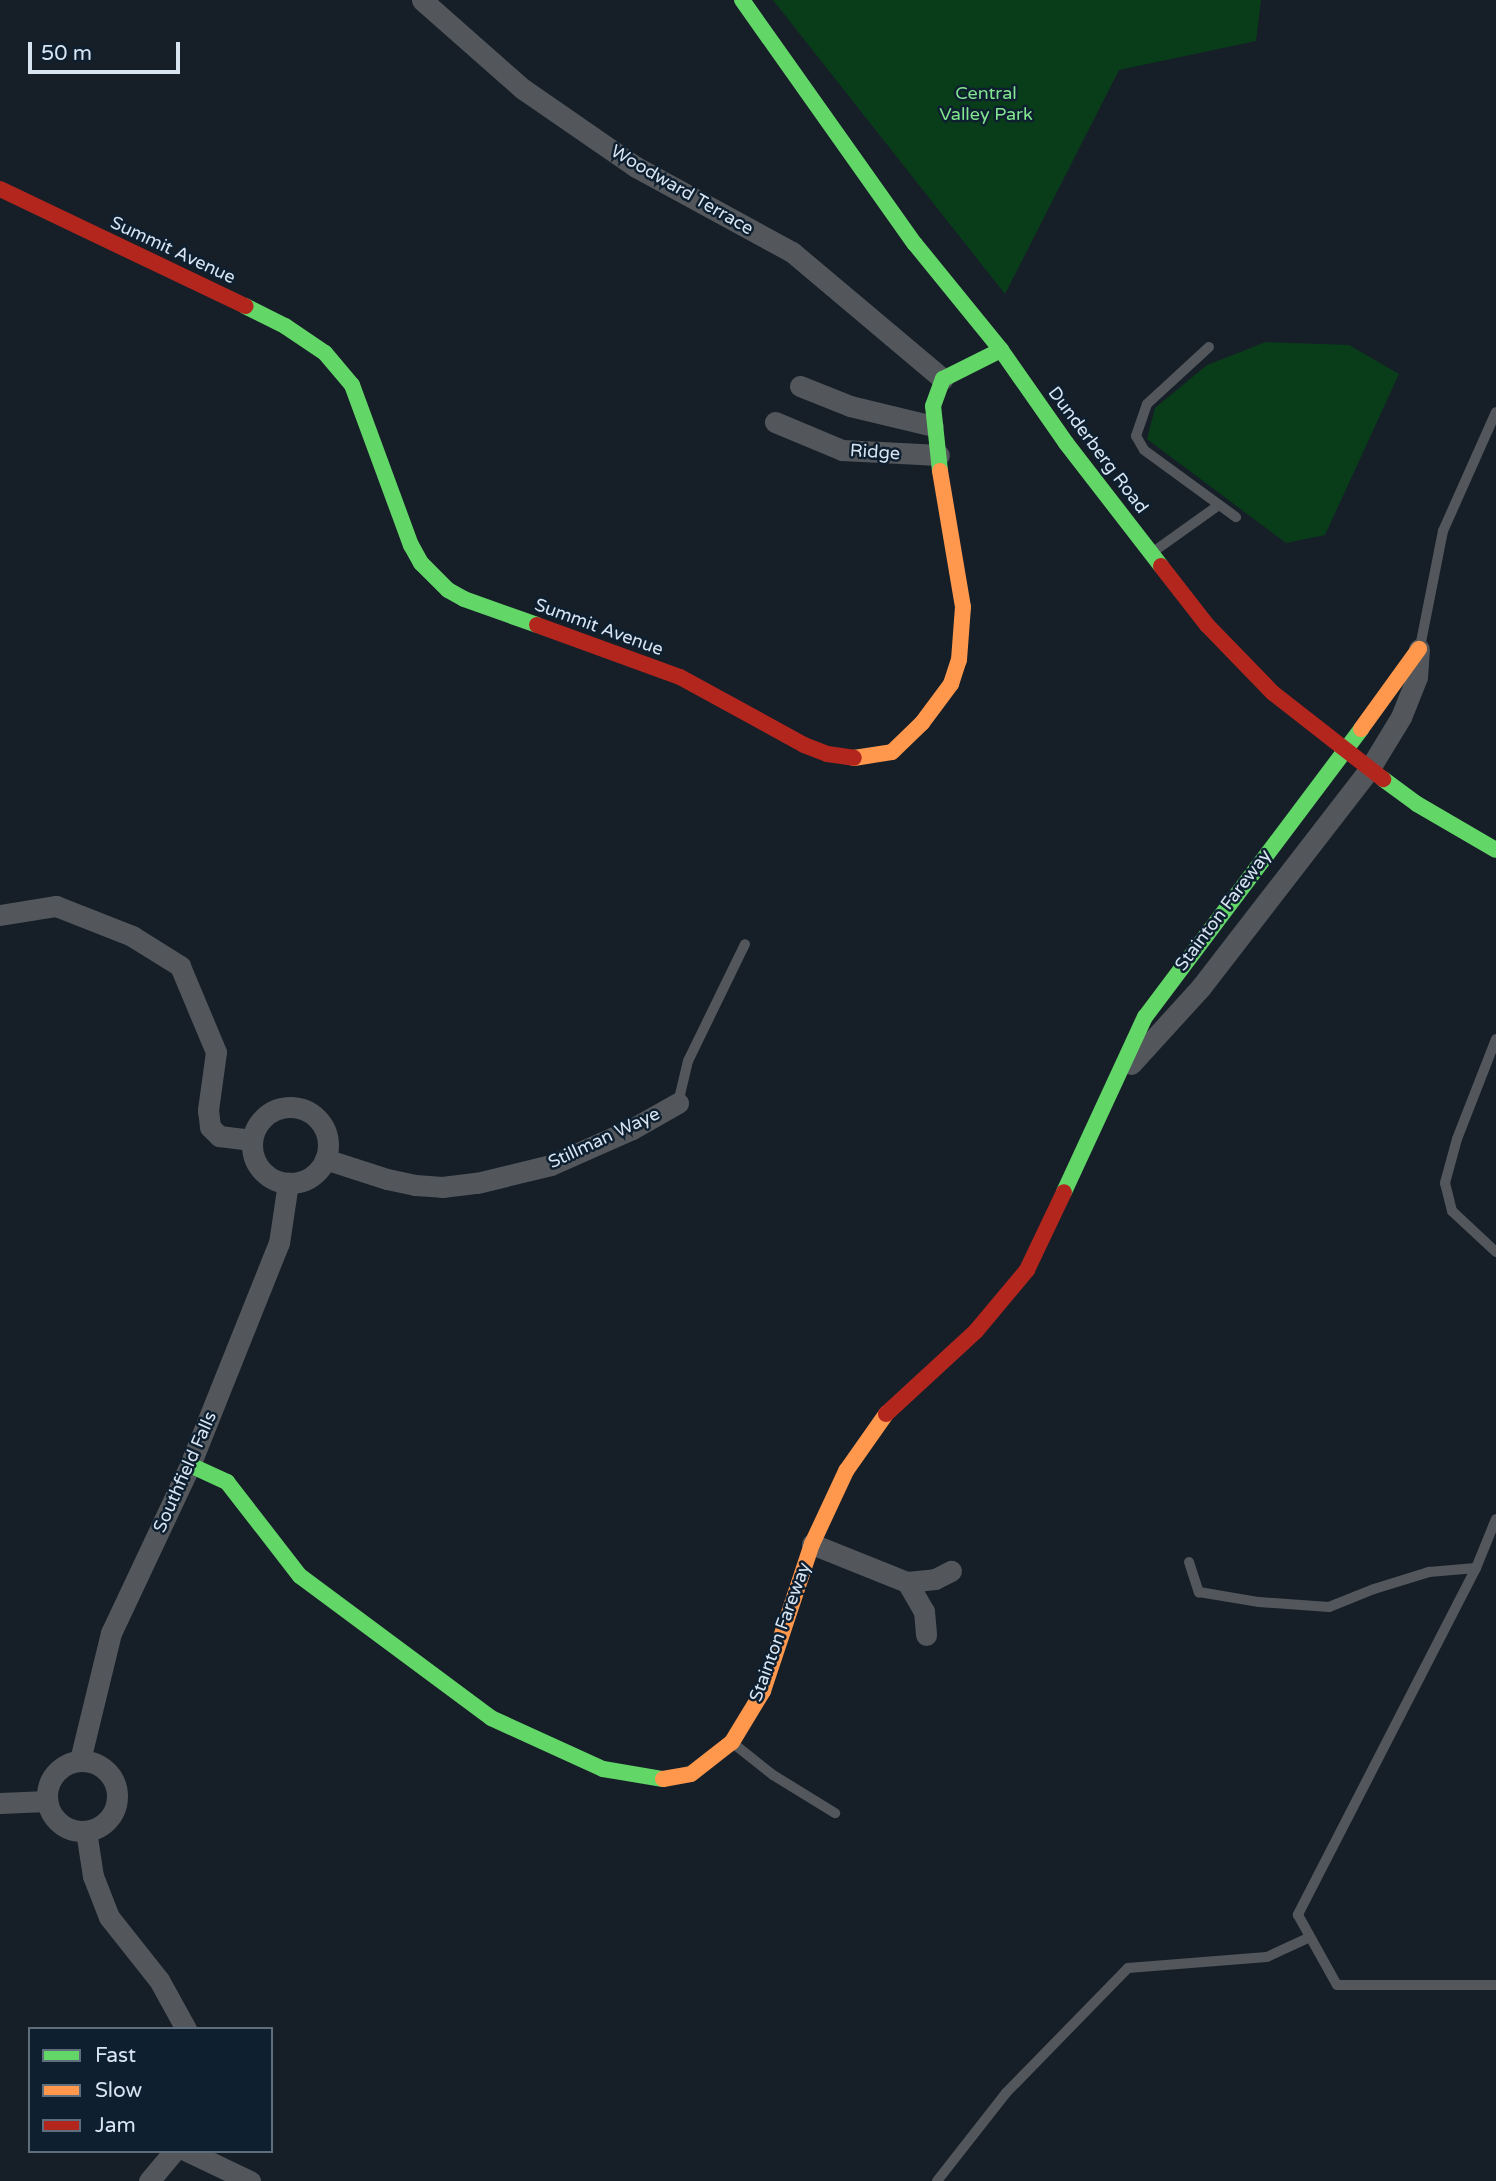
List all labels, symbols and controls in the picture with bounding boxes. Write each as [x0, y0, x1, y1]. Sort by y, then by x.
scale bar [32, 28, 184, 72]
text: 50 m [41, 41, 92, 66]
park label: Central Valley Park [939, 83, 1033, 126]
street label: Woodward Terrace [607, 140, 757, 240]
street label: Summit Avenue [107, 212, 239, 288]
street label: Dunderberg Road [1043, 382, 1153, 518]
street label: Ridge [849, 439, 901, 465]
street label: Summit Avenue [532, 594, 666, 660]
street label: Stainton Fareway [1170, 845, 1276, 975]
street label: Stillman Waye [545, 1103, 663, 1173]
street label: Southfield Falls [149, 1408, 221, 1536]
street label: Stainton Fareway [745, 1560, 815, 1704]
legend [28, 2027, 273, 2153]
text: Fast [95, 2043, 136, 2068]
text: Slow [95, 2078, 142, 2103]
text: Jam [95, 2113, 136, 2138]

